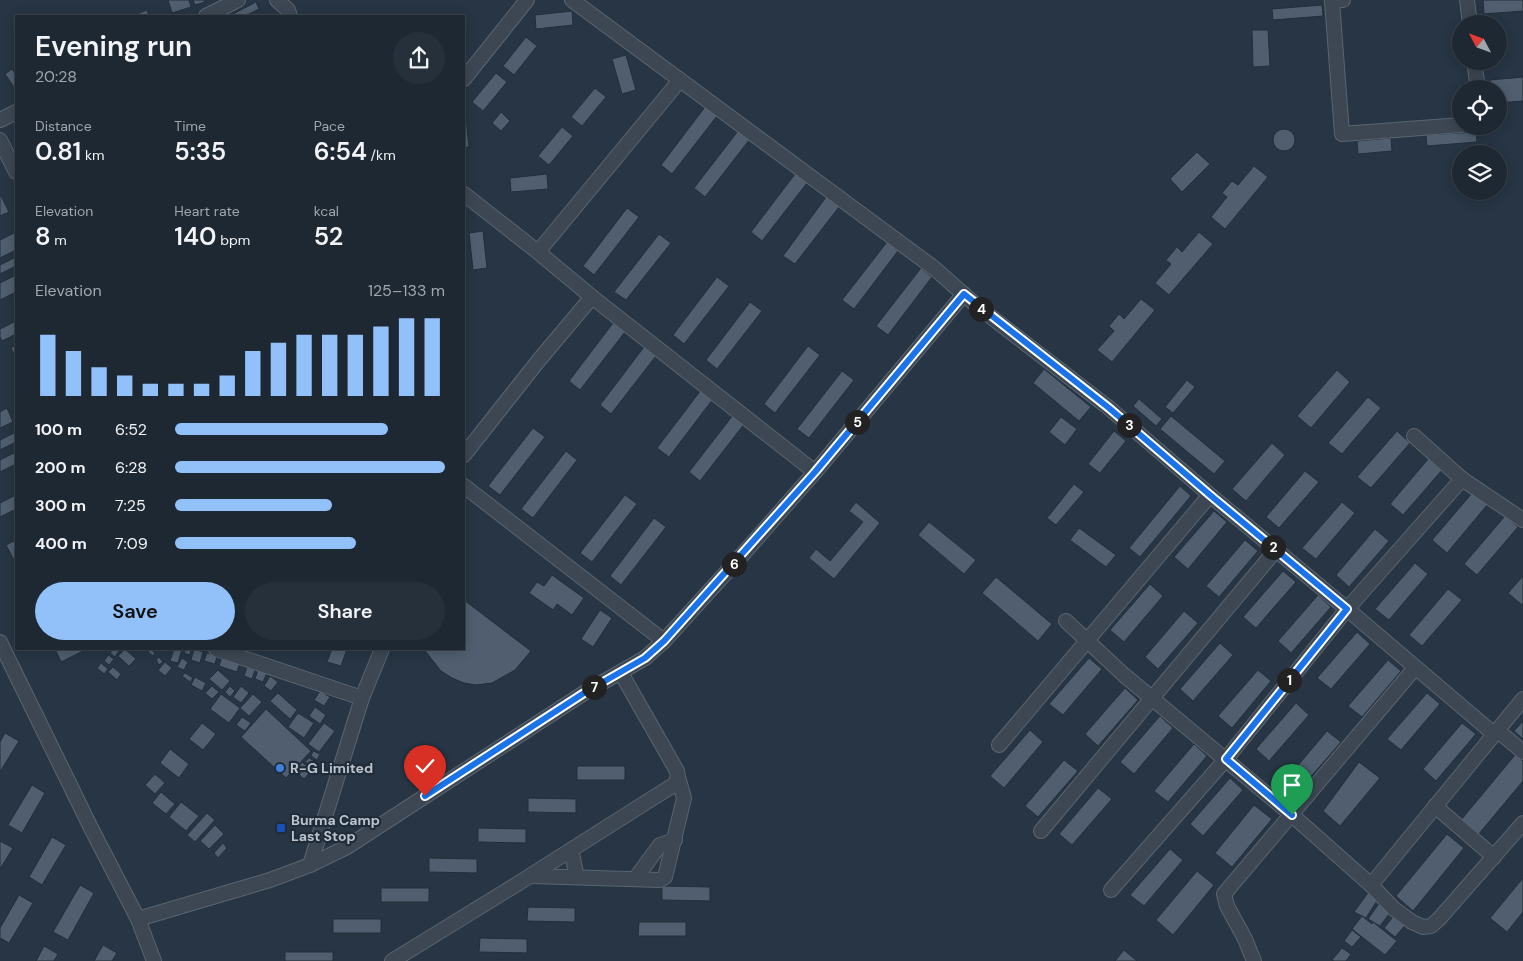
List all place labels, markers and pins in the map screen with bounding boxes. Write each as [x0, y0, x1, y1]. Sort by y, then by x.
pin: 4 [968, 296, 994, 322]
pin: 5 [844, 410, 870, 434]
pin: 3 [1116, 412, 1142, 438]
pin: 2 [1260, 534, 1286, 560]
pin: 6 [722, 552, 746, 576]
pin: 1 [1276, 668, 1302, 692]
pin: 7 [582, 674, 606, 700]
pin [404, 745, 446, 796]
place label: R-G Limited [290, 759, 373, 777]
marker: R-G Limited [274, 762, 286, 774]
pin [1271, 764, 1313, 815]
place label: Burma Camp Last Stop [291, 811, 380, 845]
marker: Burma Camp Last Stop [275, 822, 287, 834]

